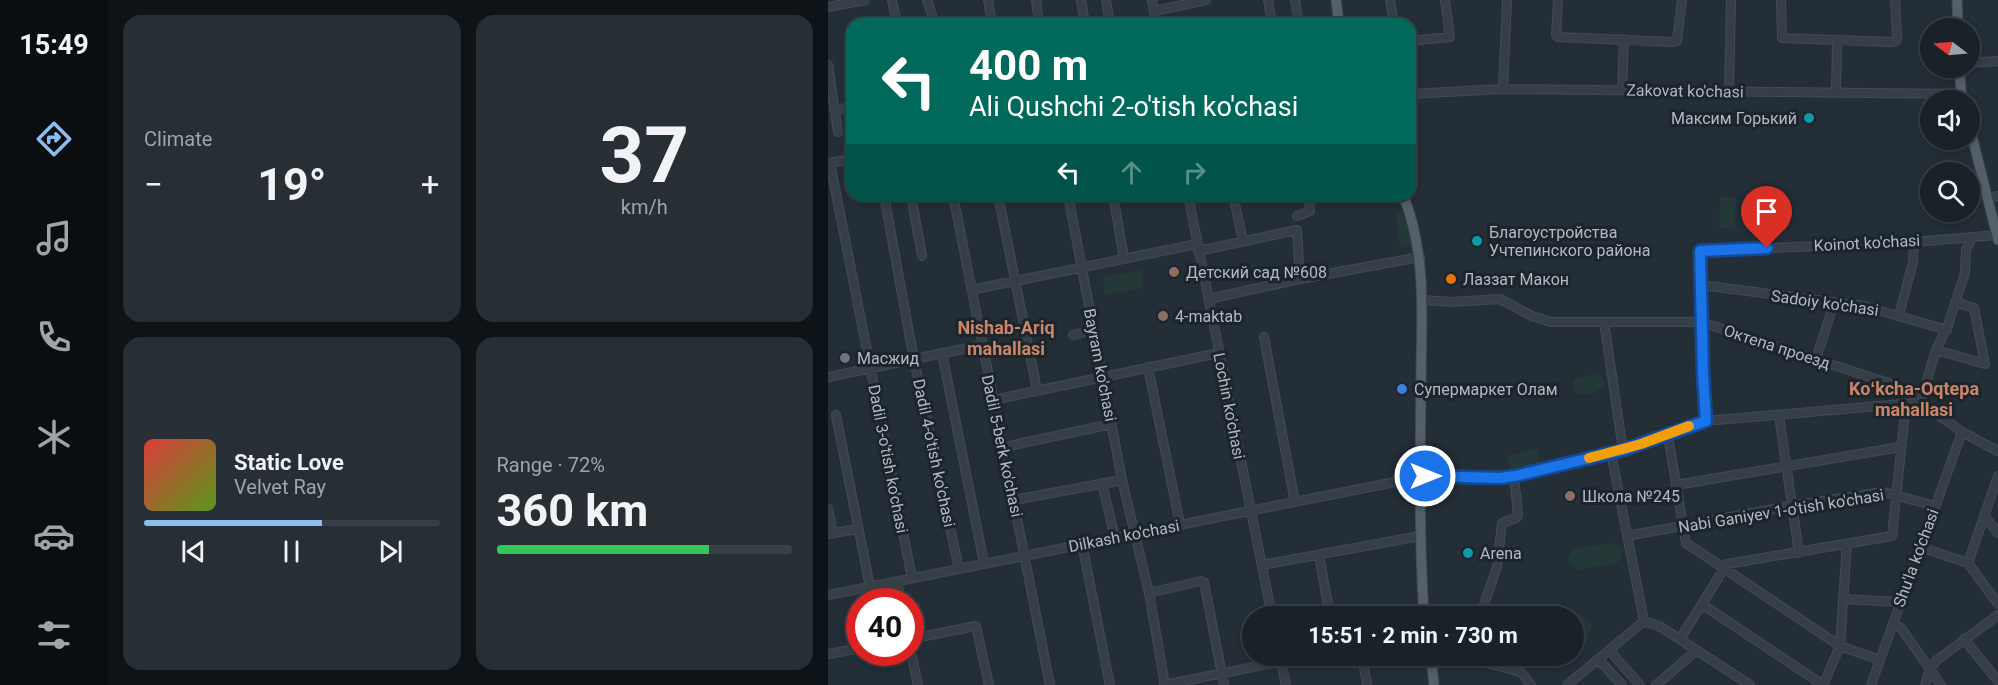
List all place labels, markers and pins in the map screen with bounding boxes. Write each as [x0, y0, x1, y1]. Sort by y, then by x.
place label: Максим Горький [1671, 109, 1797, 128]
marker: Максим Горький [1802, 111, 1816, 125]
pin [1741, 186, 1792, 248]
place label: Благоустройства Учтепинского района [1489, 223, 1650, 260]
marker: Благоустройства Учтепинского района [1470, 234, 1484, 248]
place label: Детский сад №608 [1186, 263, 1327, 282]
marker: Детский сад №608 [1167, 265, 1181, 279]
place label: Лаззат Макон [1463, 270, 1569, 289]
marker: Лаззат Макон [1444, 272, 1458, 286]
place label: 4-maktab [1175, 307, 1242, 326]
marker: 4-maktab [1156, 309, 1170, 323]
place label: Масжид [857, 349, 920, 368]
marker: Масжид [838, 351, 852, 365]
place label: Супермаркет Олам [1414, 380, 1558, 399]
marker: Супермаркет Олам [1395, 382, 1409, 396]
place label: Школа №245 [1582, 487, 1680, 506]
marker: Школа №245 [1563, 489, 1577, 503]
place label: Arena [1480, 544, 1522, 563]
marker: Arena [1461, 546, 1475, 560]

